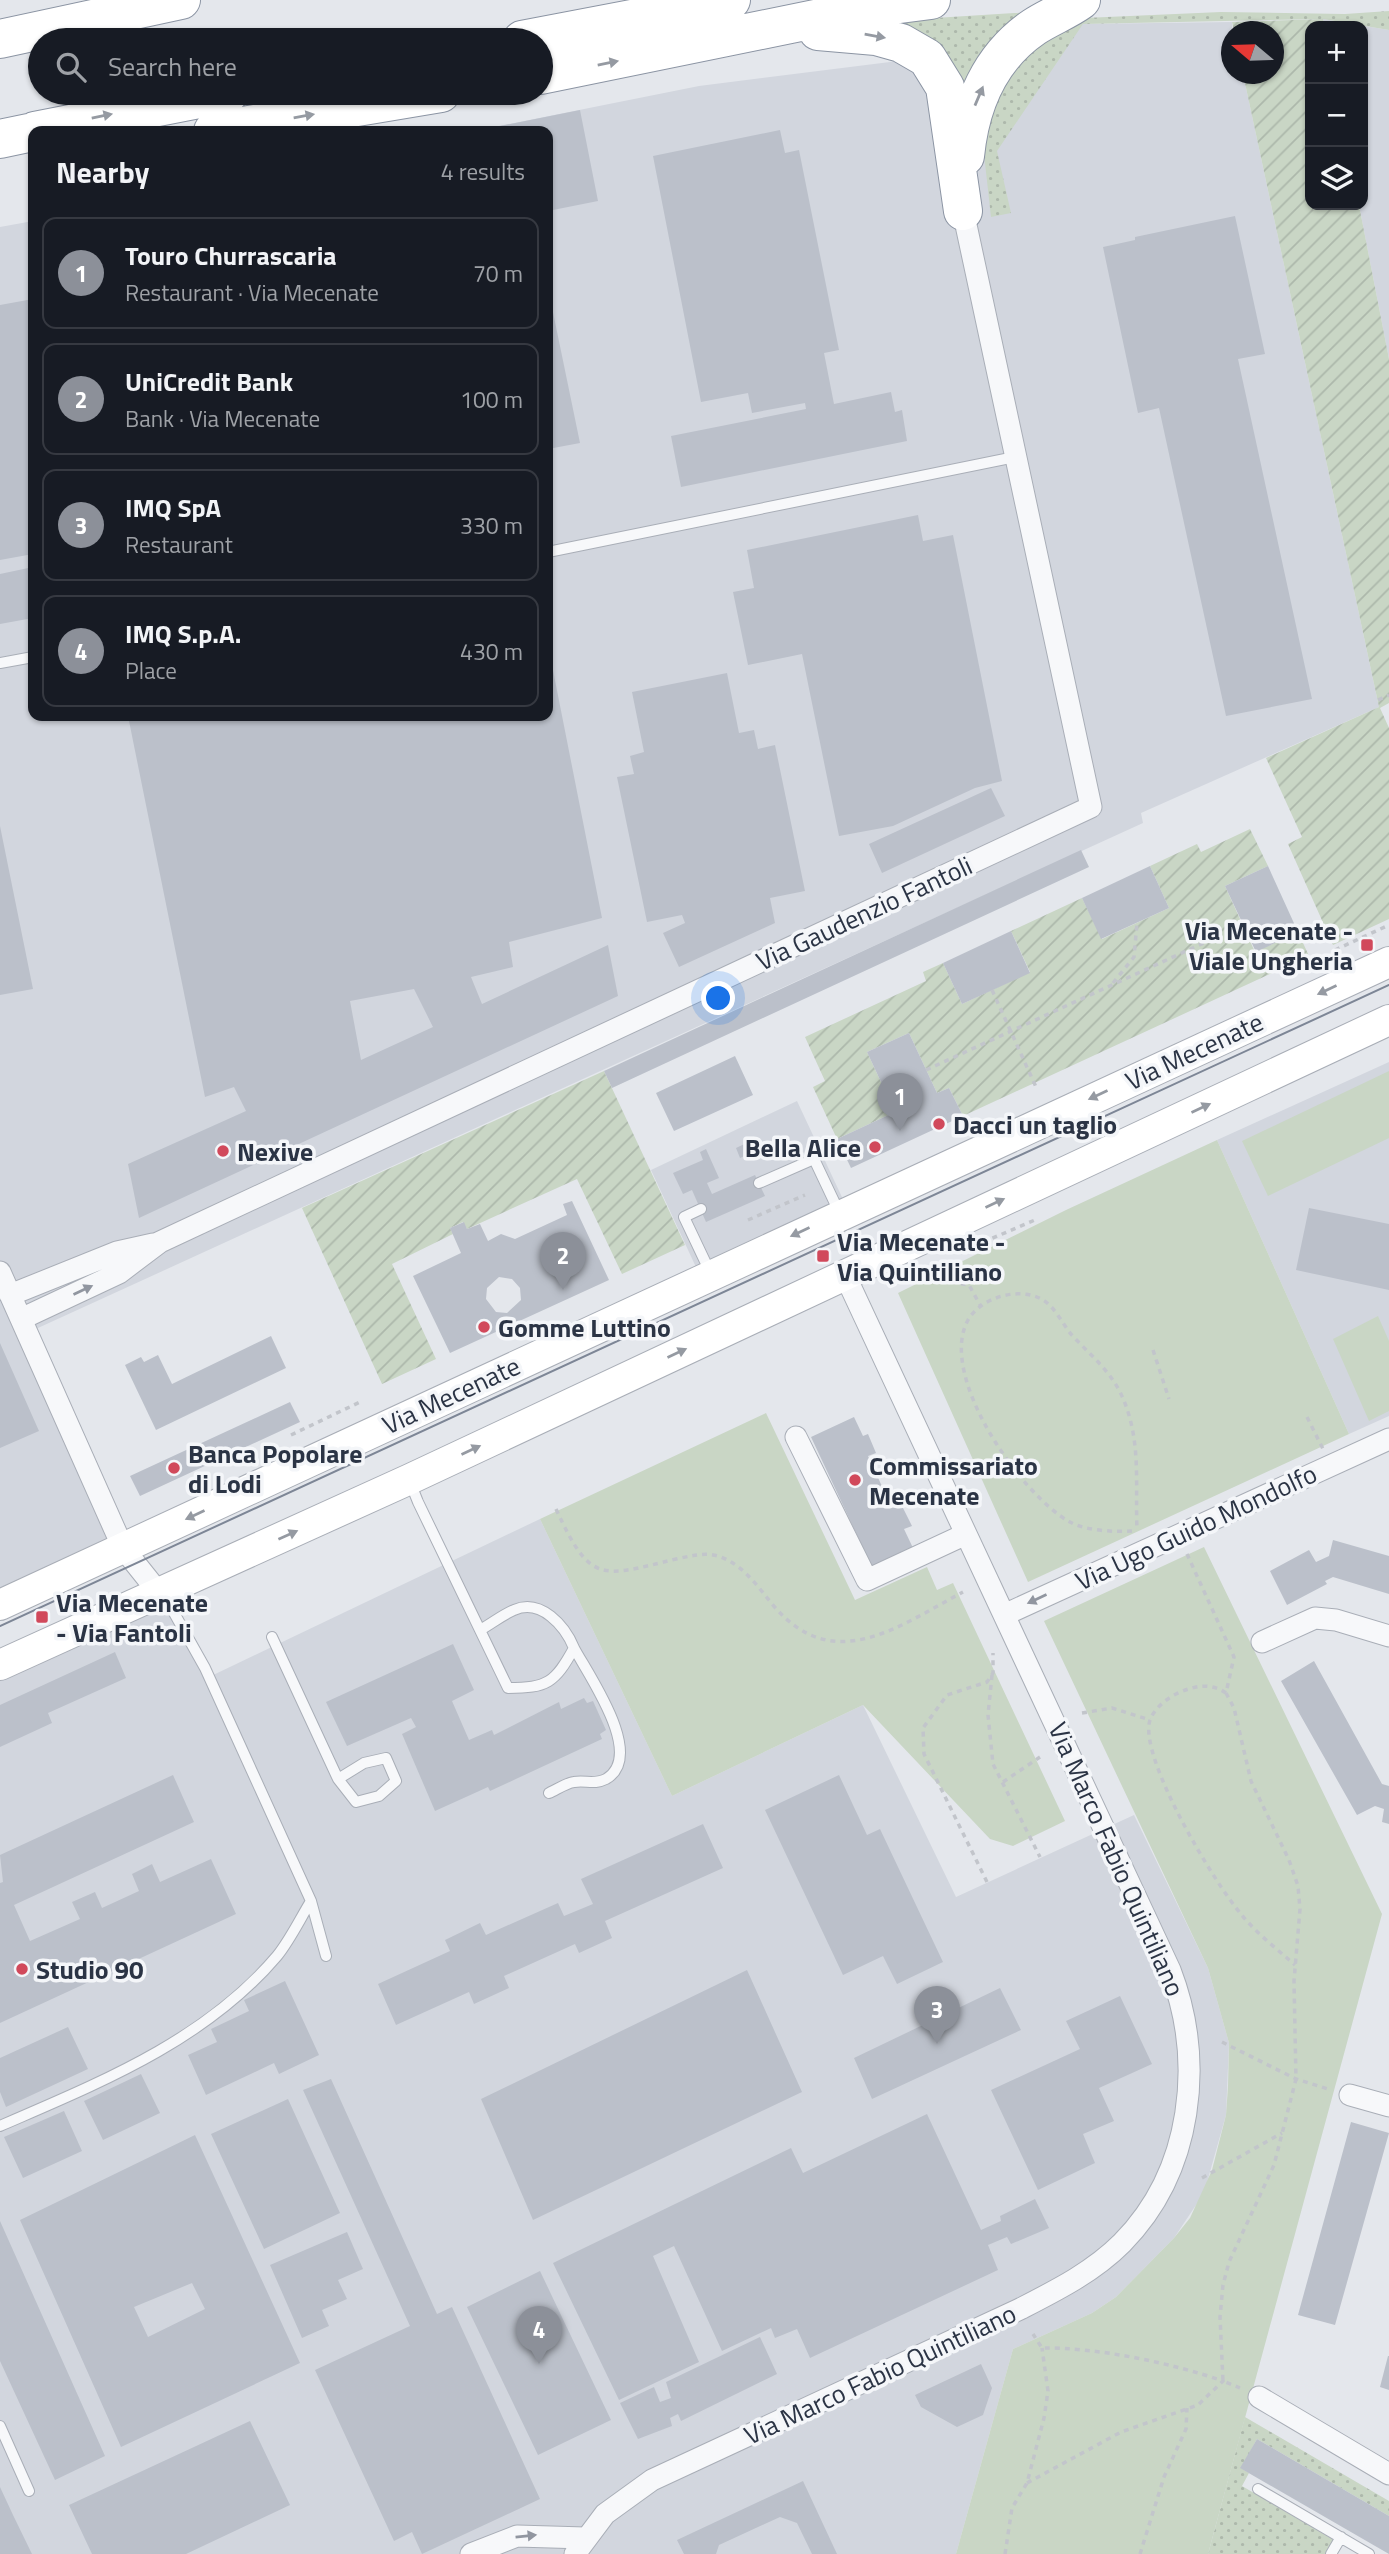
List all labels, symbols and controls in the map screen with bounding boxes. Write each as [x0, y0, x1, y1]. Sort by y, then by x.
north arrow [1221, 21, 1284, 84]
map controls [1305, 21, 1368, 210]
button: + [1305, 21, 1368, 84]
search box [28, 28, 553, 105]
one-way arrow [864, 31, 886, 42]
text: Search here [108, 47, 237, 86]
icon: search [52, 48, 90, 86]
one-way arrow [597, 57, 619, 68]
button: − [1305, 84, 1368, 147]
one-way arrow [974, 85, 985, 106]
one-way arrow [293, 110, 315, 121]
one-way arrow [91, 111, 113, 122]
button: layers [1305, 147, 1368, 210]
text: Nearby [56, 149, 149, 195]
text: 4 results [441, 154, 525, 189]
text: Touro Churrascaria [125, 236, 337, 275]
text: 1 [75, 256, 87, 291]
text: 70 m [473, 256, 523, 291]
text: Restaurant · Via Mecenate [125, 275, 379, 310]
text: UniCredit Bank [125, 362, 293, 401]
text: 2 [75, 382, 87, 417]
text: 100 m [460, 382, 523, 417]
text: Bank · Via Mecenate [125, 401, 320, 436]
text: IMQ SpA [125, 488, 221, 527]
text: 3 [75, 508, 87, 543]
text: 330 m [460, 508, 523, 543]
text: Restaurant [125, 527, 233, 562]
text: IMQ S.p.A. [125, 614, 241, 653]
text: 4 [75, 634, 87, 669]
text: 430 m [460, 634, 523, 669]
text: Place [125, 653, 177, 688]
street label: Via Gaudenzio Fantoli [749, 846, 979, 980]
place label: Via Mecenate - Viale Ungheria [1185, 911, 1353, 980]
marker: Via Mecenate - Viale Ungheria [1359, 937, 1375, 953]
your location [701, 981, 735, 1015]
one-way arrow [1317, 984, 1337, 996]
street label: Via Mecenate [1119, 1002, 1269, 1100]
pin: 1 [877, 1073, 923, 1131]
one-way arrow [1088, 1089, 1108, 1101]
one-way arrow [1191, 1102, 1212, 1113]
place label: Dacci un taglio [953, 1105, 1117, 1144]
marker: Dacci un taglio [931, 1116, 947, 1132]
place label: Bella Alice [745, 1128, 861, 1167]
place label: Nexive [237, 1132, 313, 1171]
marker: Bella Alice [867, 1139, 883, 1155]
marker: Nexive [215, 1143, 231, 1159]
one-way arrow [985, 1198, 1005, 1209]
place label: Via Mecenate - Via Quintiliano [837, 1222, 1005, 1291]
one-way arrow [790, 1227, 811, 1238]
pin: 2 [540, 1232, 586, 1290]
marker: Via Mecenate - Via Quintiliano [815, 1248, 831, 1264]
one-way arrow [72, 1284, 93, 1295]
place label: Gomme Luttino [498, 1308, 671, 1347]
marker: Gomme Luttino [476, 1319, 492, 1335]
street label: Via Mecenate [376, 1346, 526, 1444]
one-way arrow [667, 1347, 687, 1358]
place label: Banca Popolare di Lodi [188, 1434, 362, 1503]
one-way arrow [461, 1444, 481, 1456]
place label: Commissariato Mecenate [869, 1446, 1038, 1515]
street label: Via Ugo Guido Mondolfo [1069, 1454, 1323, 1600]
marker: Banca Popolare di Lodi [166, 1460, 182, 1476]
marker: Commissariato Mecenate [847, 1472, 863, 1488]
one-way arrow [184, 1509, 205, 1520]
one-way arrow [278, 1529, 298, 1541]
place label: Via Mecenate - Via Fantoli [56, 1583, 208, 1652]
one-way arrow [1027, 1594, 1047, 1605]
marker: Via Mecenate - Via Fantoli [34, 1609, 50, 1625]
street label: Via Marco Fabio Quintiliano [1039, 1716, 1195, 2002]
place label: Studio 90 [36, 1950, 144, 1989]
marker: Studio 90 [14, 1961, 30, 1977]
pin: 3 [914, 1986, 960, 2044]
street label: Via Marco Fabio Quintiliano [738, 2294, 1022, 2454]
pin: 4 [516, 2306, 562, 2364]
one-way arrow [515, 2530, 537, 2541]

